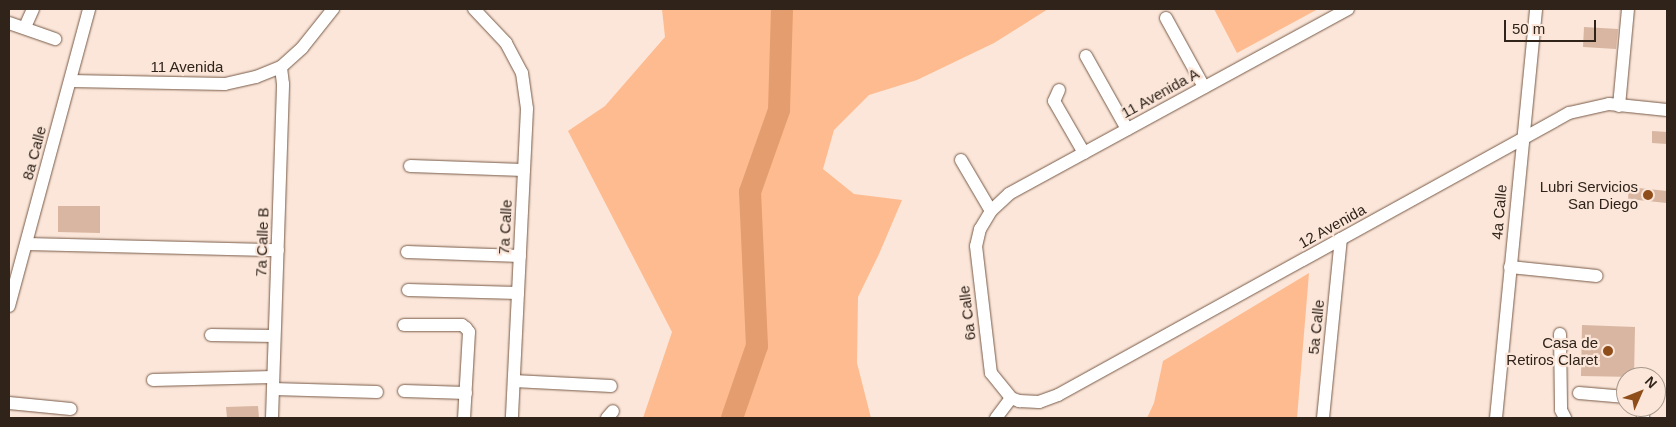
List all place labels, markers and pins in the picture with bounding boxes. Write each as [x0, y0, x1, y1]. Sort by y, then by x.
place label: Lubri Servicios San Diego [1540, 177, 1638, 212]
marker: Lubri Servicios San Diego [1642, 189, 1654, 201]
place label: Casa de Retiros Claret [1506, 333, 1598, 368]
marker: Casa de Retiros Claret [1602, 345, 1614, 357]

